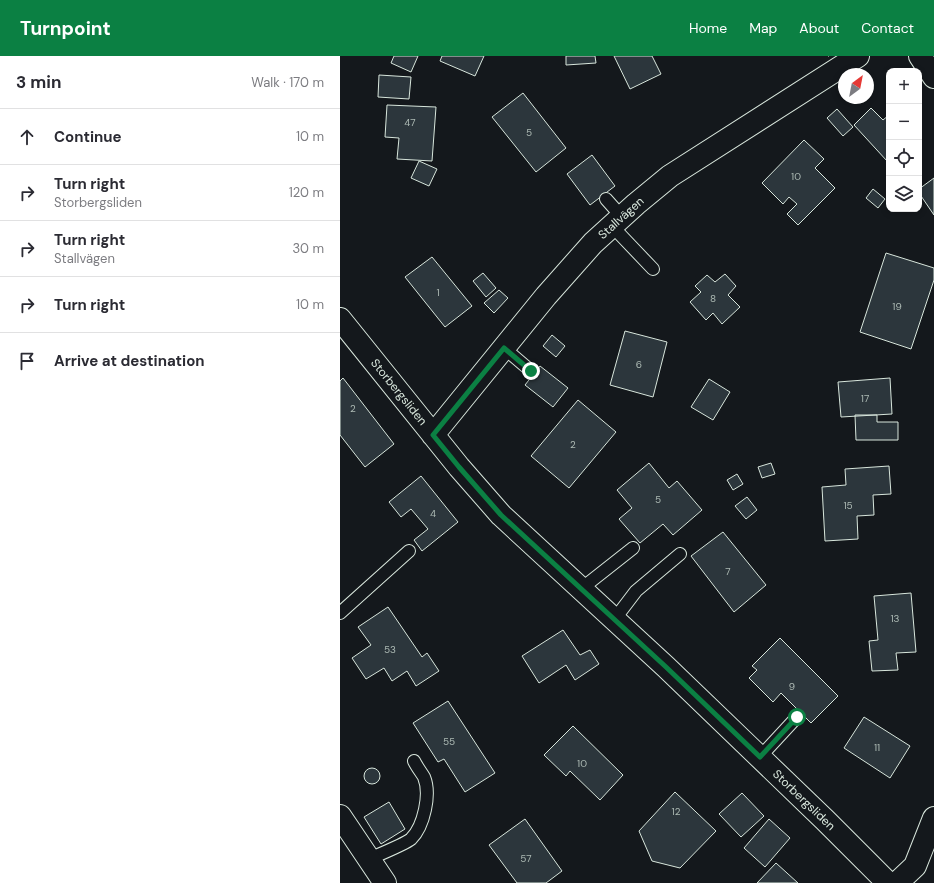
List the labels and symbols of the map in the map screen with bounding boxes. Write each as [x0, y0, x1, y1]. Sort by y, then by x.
north arrow [838, 68, 874, 104]
house number: 47 [404, 116, 416, 129]
house number: 5 [526, 126, 532, 139]
house number: 10 [791, 170, 801, 183]
street label: Stallvägen [595, 193, 647, 243]
house number: 1 [436, 286, 440, 299]
house number: 8 [710, 292, 716, 305]
house number: 19 [892, 300, 902, 313]
street label: Storbergsliden [367, 355, 431, 429]
house number: 6 [636, 358, 642, 371]
route end [522, 362, 540, 380]
house number: 17 [861, 392, 869, 405]
house number: 2 [350, 402, 356, 415]
house number: 2 [570, 438, 576, 451]
house number: 5 [655, 493, 661, 506]
house number: 15 [843, 499, 853, 512]
house number: 4 [430, 507, 436, 520]
house number: 7 [725, 565, 731, 578]
house number: 13 [890, 612, 900, 625]
house number: 53 [384, 643, 396, 656]
house number: 9 [789, 680, 795, 693]
route start [788, 708, 806, 726]
house number: 55 [443, 735, 455, 748]
house number: 11 [874, 741, 880, 754]
house number: 10 [577, 757, 587, 770]
street label: Storbergsliden [769, 766, 839, 834]
house number: 12 [672, 805, 681, 818]
house number: 57 [520, 852, 532, 865]

